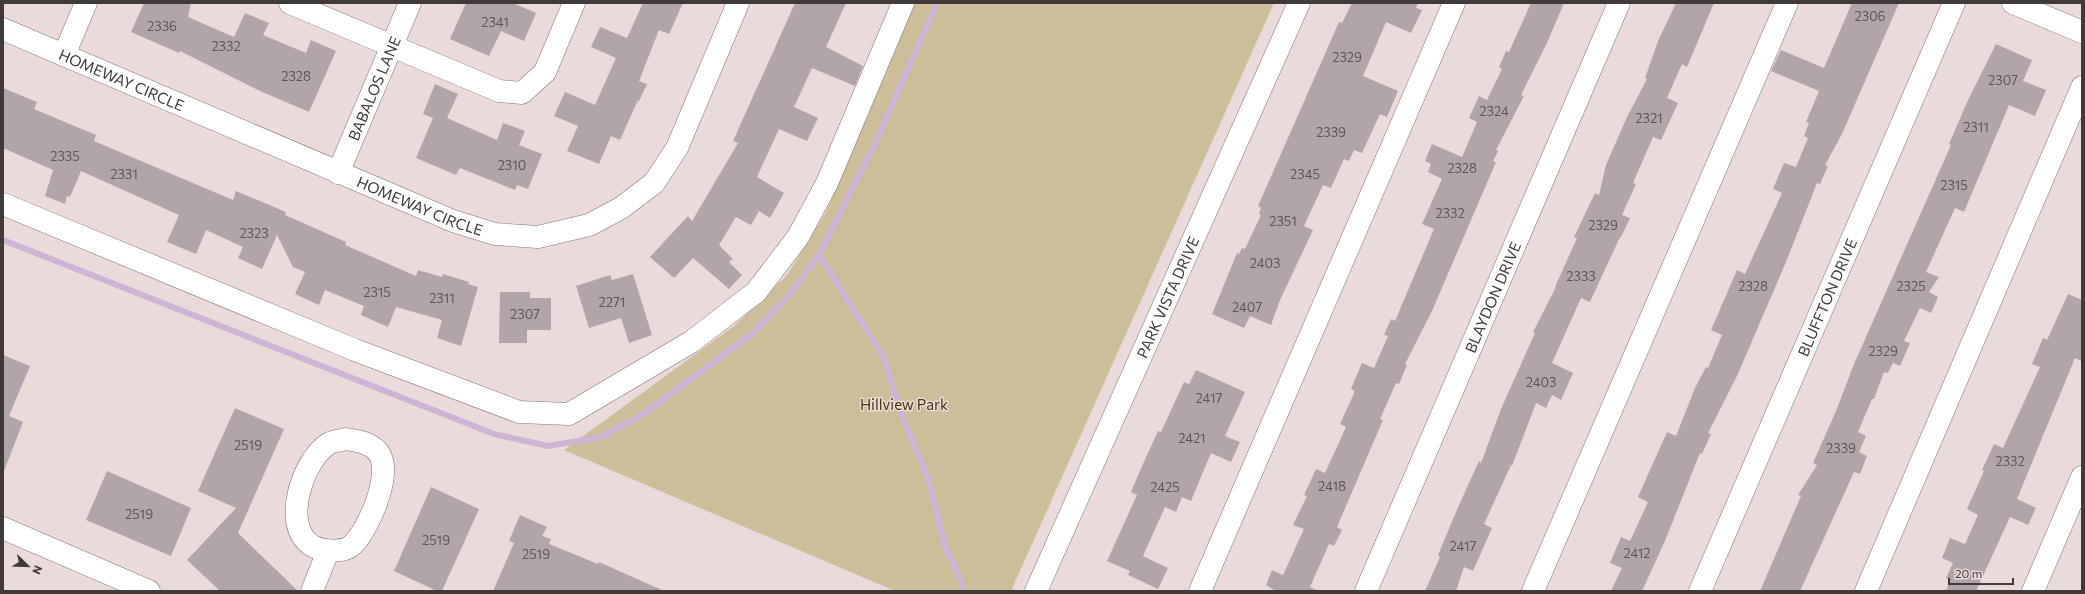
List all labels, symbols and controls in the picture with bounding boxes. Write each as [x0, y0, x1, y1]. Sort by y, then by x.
house number: 2306 [1855, 8, 1886, 24]
house number: 2341 [481, 14, 509, 30]
house number: 2336 [147, 18, 177, 34]
street label: BABALOS LANE [344, 33, 404, 143]
house number: 2332 [211, 38, 241, 54]
street label: HOMEWAY CIRCLE [56, 45, 187, 114]
house number: 2329 [1332, 49, 1362, 65]
house number: 2328 [281, 68, 311, 84]
house number: 2307 [1988, 72, 2018, 88]
house number: 2324 [1479, 103, 1509, 119]
house number: 2321 [1635, 110, 1663, 126]
house number: 2311 [1963, 119, 1989, 135]
house number: 2339 [1316, 124, 1346, 140]
house number: 2335 [50, 148, 80, 164]
house number: 2310 [498, 157, 526, 173]
house number: 2328 [1447, 160, 1477, 176]
house number: 2331 [110, 166, 138, 182]
house number: 2345 [1290, 166, 1320, 182]
street label: HOMEWAY CIRCLE [354, 172, 485, 239]
house number: 2315 [1940, 177, 1968, 193]
house number: 2332 [1435, 205, 1465, 221]
house number: 2351 [1269, 213, 1297, 229]
house number: 2329 [1588, 217, 1618, 233]
house number: 2323 [239, 225, 269, 241]
street label: PARK VISTA DRIVE [1132, 233, 1203, 361]
street label: BLUFFTON DRIVE [1794, 236, 1860, 359]
street label: BLAYDON DRIVE [1461, 239, 1524, 355]
house number: 2403 [1250, 255, 1280, 271]
house number: 2333 [1566, 268, 1596, 284]
house number: 2328 [1738, 278, 1768, 294]
house number: 2325 [1896, 278, 1926, 294]
house number: 2315 [363, 284, 391, 300]
house number: 2311 [429, 290, 455, 306]
house number: 2271 [599, 294, 625, 310]
house number: 2407 [1232, 299, 1262, 315]
house number: 2307 [510, 306, 540, 322]
house number: 2329 [1868, 343, 1898, 359]
house number: 2403 [1526, 374, 1556, 390]
house number: 2417 [1196, 390, 1223, 406]
park label: Hillview Park [860, 395, 948, 413]
house number: 2421 [1178, 430, 1206, 446]
house number: 2519 [234, 437, 262, 453]
house number: 2339 [1826, 440, 1856, 456]
house number: 2332 [1995, 453, 2025, 469]
house number: 2418 [1318, 478, 1346, 494]
house number: 2425 [1150, 479, 1180, 495]
house number: 2519 [125, 506, 153, 522]
house number: 2519 [422, 532, 450, 548]
house number: 2417 [1450, 538, 1477, 554]
house number: 2412 [1623, 545, 1651, 561]
north arrow [8, 546, 48, 586]
house number: 2519 [522, 546, 550, 562]
scale bar [1949, 560, 2013, 586]
text: N [30, 564, 45, 576]
text: 20 m [1955, 566, 1982, 580]

